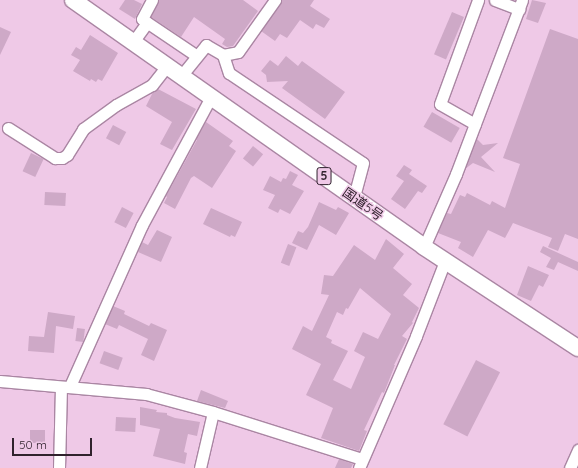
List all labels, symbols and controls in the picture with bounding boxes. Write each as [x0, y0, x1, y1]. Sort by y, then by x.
road number: 5 [316, 166, 332, 186]
street label: 国道5号 [340, 184, 386, 224]
scale bar [14, 430, 94, 456]
text: 50 m [19, 437, 47, 452]

